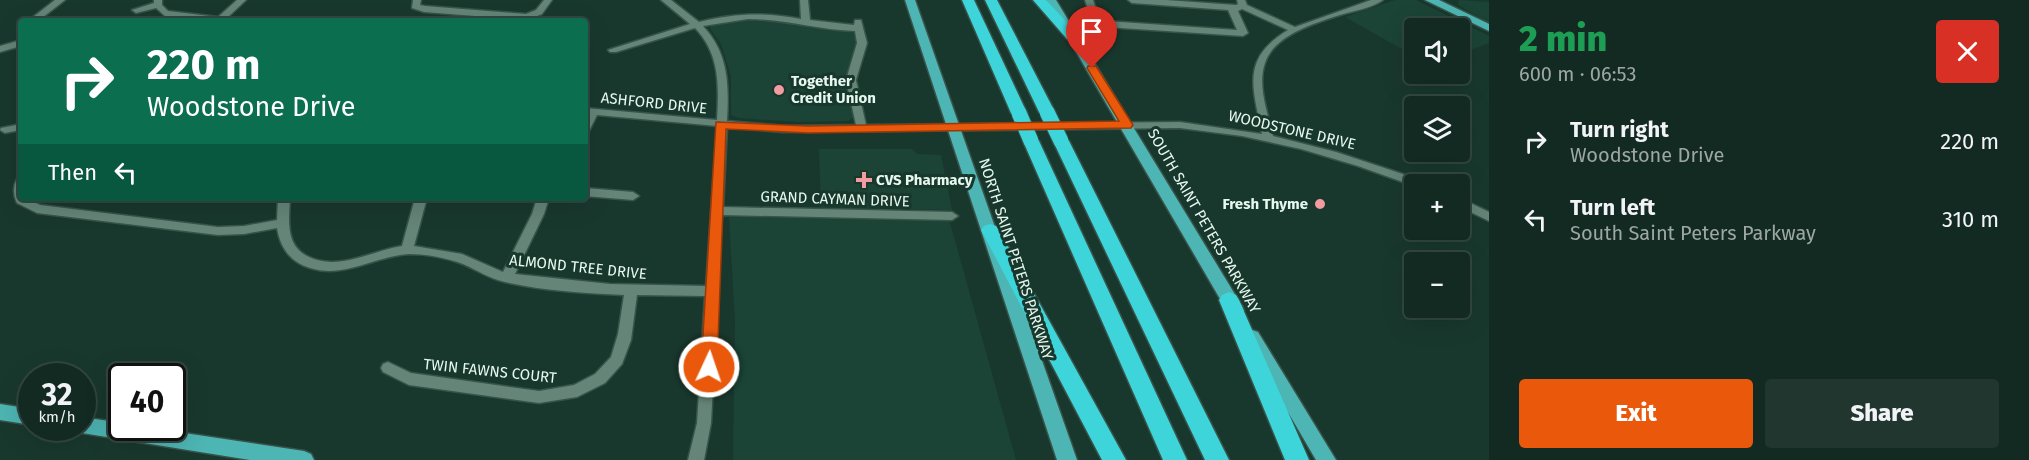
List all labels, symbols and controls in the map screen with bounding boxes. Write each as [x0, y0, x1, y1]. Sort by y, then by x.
pin [1066, 6, 1117, 68]
icon: arrive [1075, 15, 1108, 48]
text: 2 min [1519, 17, 1607, 61]
map controls [1404, 18, 1470, 318]
button: sound [1404, 18, 1470, 84]
button: close [1936, 20, 1999, 83]
text: 220 m [147, 40, 260, 90]
icon: right [48, 42, 126, 120]
text: 600 m · 06:53 [1519, 62, 1636, 86]
place label: Together Credit Union [791, 72, 876, 107]
marker: Together Credit Union [772, 83, 786, 97]
street label: ASHFORD DRIVE [600, 88, 708, 118]
text: Woodstone Drive [147, 91, 355, 123]
button: layers [1404, 96, 1470, 162]
street label: WOODSTONE DRIVE [1227, 107, 1357, 153]
text: Turn right [1570, 116, 1669, 143]
icon: right [1519, 125, 1552, 158]
street label: SOUTH SAINT PETERS PARKWAY [1144, 126, 1265, 317]
text: 220 m [1940, 128, 1999, 155]
text: Woodstone Drive [1570, 143, 1724, 167]
icon: left [109, 156, 142, 189]
street label: NORTH SAINT PETERS PARKWAY [975, 156, 1057, 363]
text: Then [48, 159, 97, 186]
place label: CVS Pharmacy [876, 171, 973, 189]
marker: CVS Pharmacy [857, 173, 871, 187]
button: + [1404, 174, 1470, 240]
street label: GRAND CAYMAN DRIVE [760, 187, 910, 211]
text: Turn left [1570, 194, 1655, 221]
place label: Fresh Thyme [1223, 195, 1308, 213]
marker: Fresh Thyme [1313, 197, 1327, 211]
icon: left [1519, 203, 1552, 236]
text: 310 m [1942, 206, 1999, 233]
text: South Saint Peters Parkway [1570, 221, 1816, 245]
street label: ALMOND TREE DRIVE [508, 251, 648, 283]
button: − [1404, 252, 1470, 318]
position arrow [677, 335, 741, 399]
street label: TWIN FAWNS COURT [423, 355, 558, 387]
speed limit sign: 40 [108, 363, 186, 441]
text: 32 [42, 377, 72, 413]
button: Exit [1519, 379, 1753, 448]
button: Share [1765, 379, 1999, 448]
text: km/h [38, 408, 76, 426]

